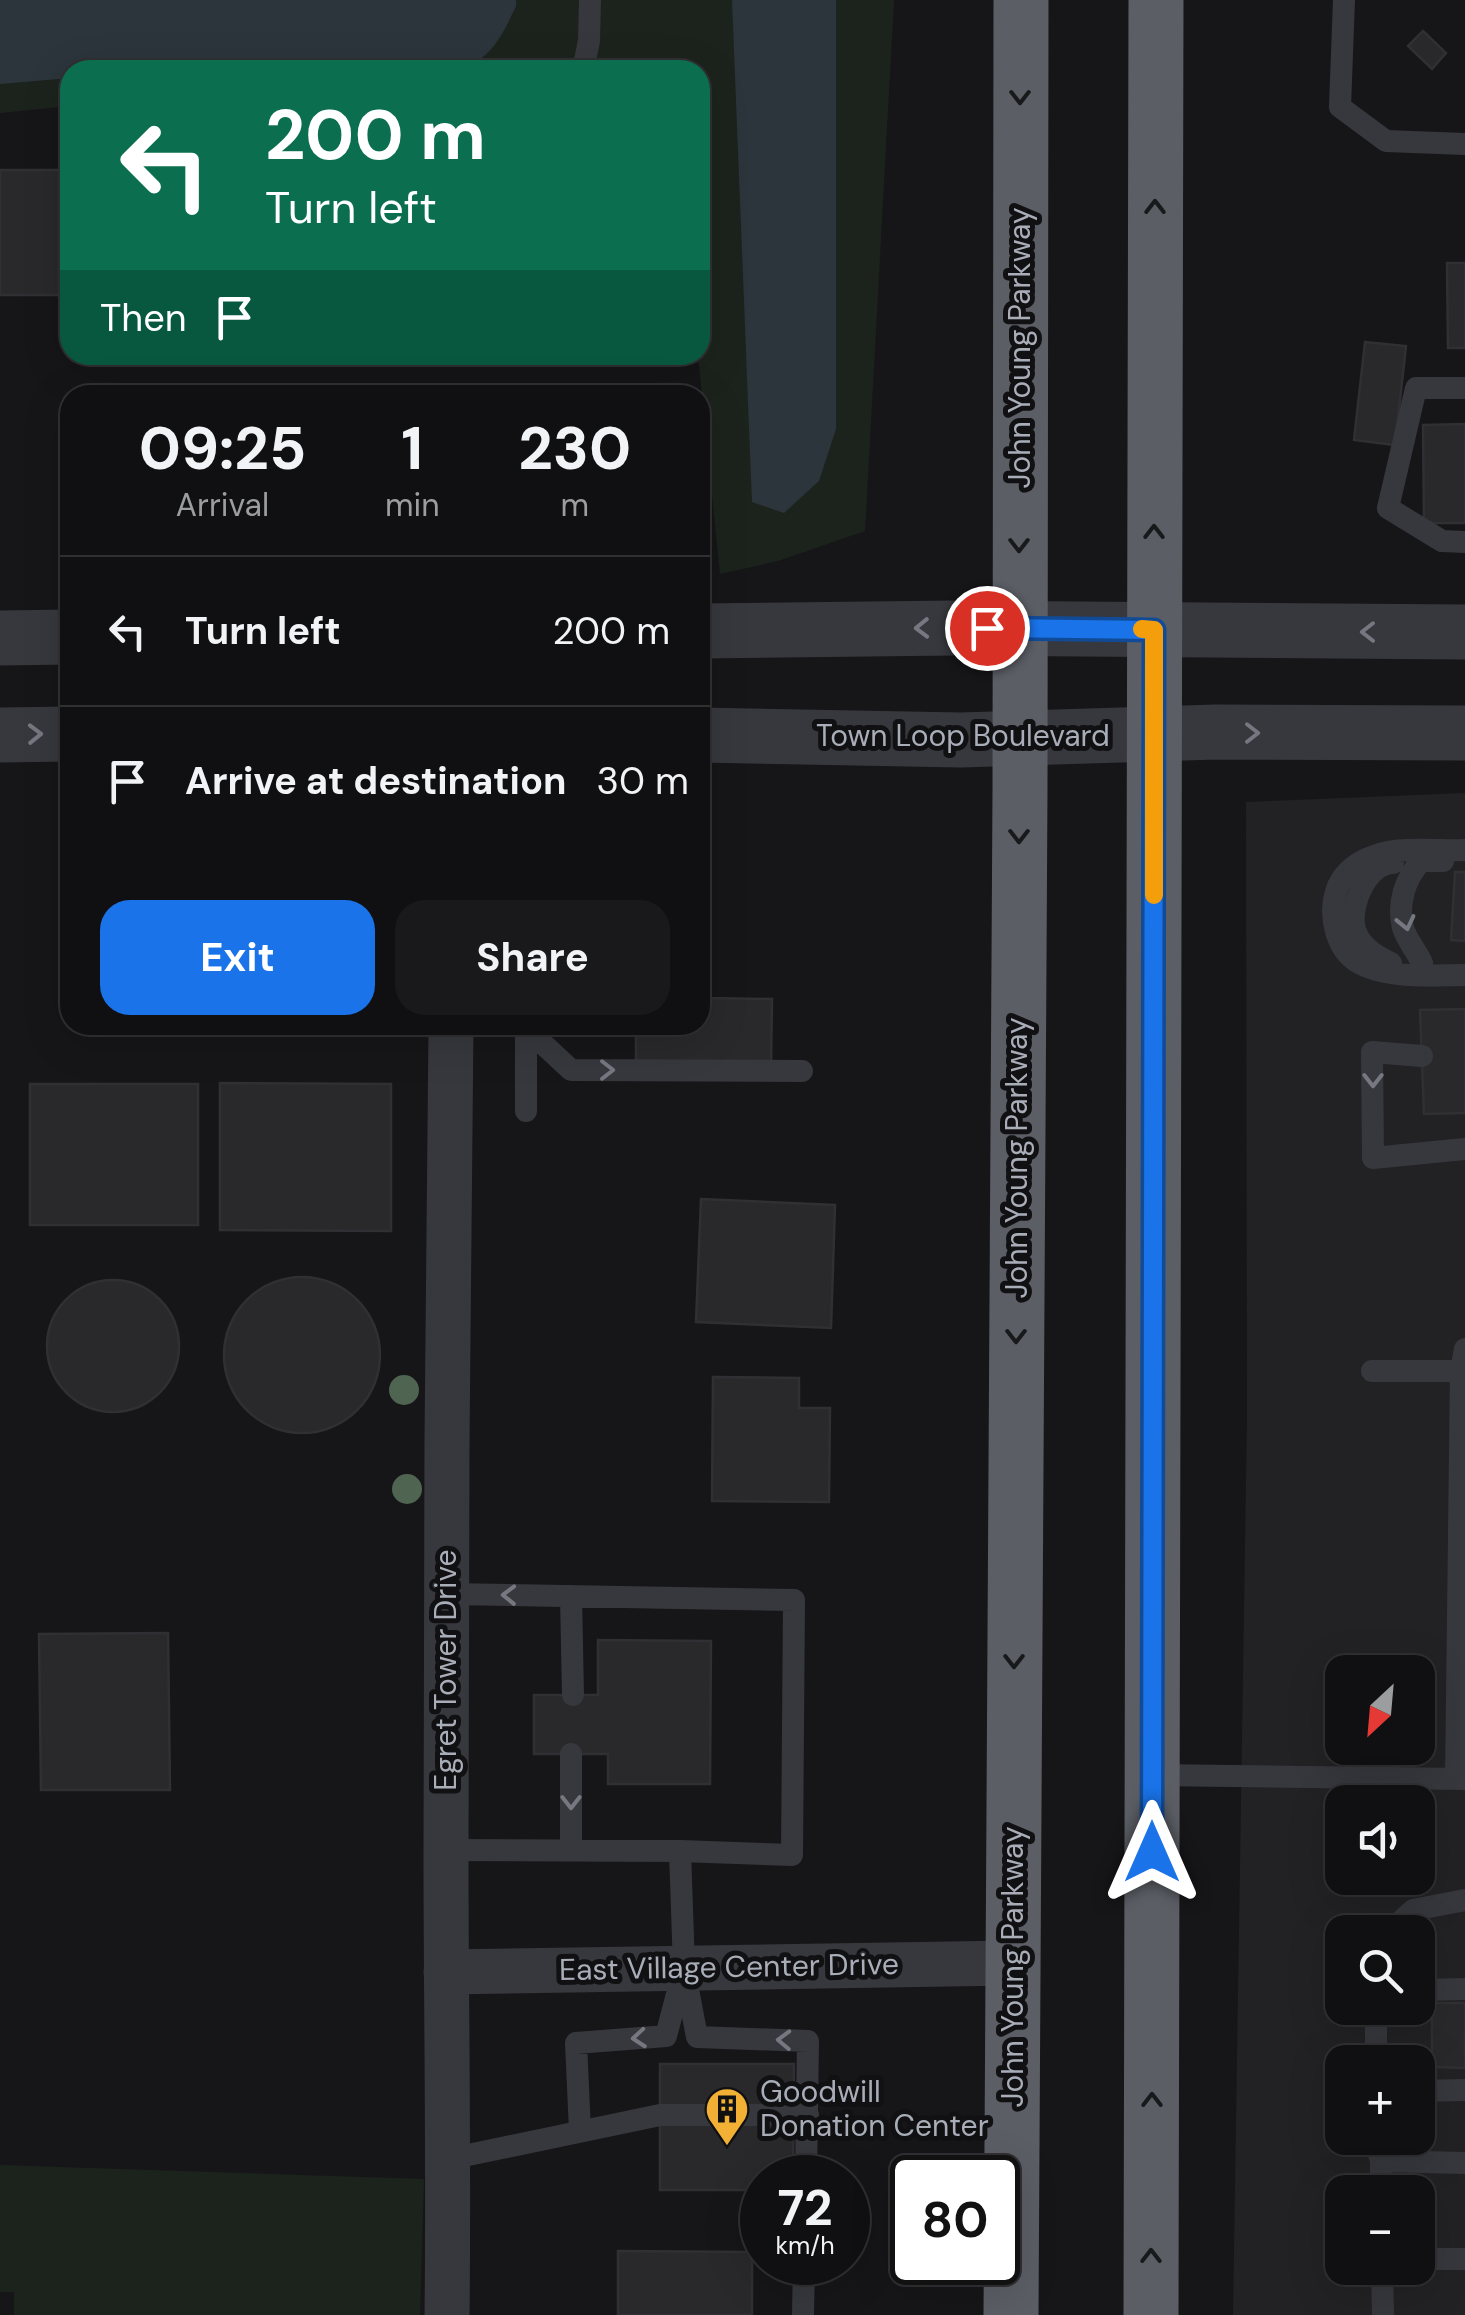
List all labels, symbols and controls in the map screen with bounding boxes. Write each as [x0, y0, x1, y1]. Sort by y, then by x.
text: 200 m [265, 90, 486, 181]
one-way arrow [1009, 90, 1031, 106]
icon: left [100, 100, 230, 230]
text: Turn left [265, 178, 437, 237]
one-way arrow [1144, 199, 1166, 214]
street label: John Young Parkway [1000, 207, 1039, 489]
icon: arrive [207, 290, 262, 345]
text: Then [100, 293, 187, 343]
text: 09:25 [139, 409, 306, 488]
text: 1 [401, 409, 423, 488]
text: 230 [518, 409, 631, 488]
text: Arrival [176, 484, 269, 526]
text: min [385, 484, 440, 526]
text: m [560, 484, 589, 526]
one-way arrow [1143, 524, 1165, 540]
one-way arrow [1008, 538, 1030, 554]
pin [945, 586, 1030, 671]
icon: arrive [960, 601, 1015, 656]
icon: left [100, 604, 155, 659]
text: Turn left [185, 606, 341, 656]
text: 200 m [553, 606, 670, 656]
one-way arrow [913, 617, 928, 639]
one-way arrow [1359, 621, 1375, 642]
street label: Town Loop Boulevard [816, 716, 1110, 755]
one-way arrow [1245, 722, 1261, 743]
one-way arrow [28, 724, 43, 745]
icon: arrive [100, 754, 155, 809]
text: Arrive at destination [185, 756, 567, 806]
text: 30 m [597, 756, 689, 806]
one-way arrow [1008, 830, 1030, 845]
button: Exit [100, 900, 375, 1015]
button: Share [395, 900, 670, 1015]
one-way arrow [1394, 914, 1415, 931]
street label: John Young Parkway [997, 1017, 1036, 1299]
one-way arrow [599, 1060, 615, 1081]
one-way arrow [1362, 1074, 1384, 1089]
one-way arrow [1005, 1330, 1027, 1345]
street label: Egret Tower Drive [426, 1549, 465, 1791]
one-way arrow [500, 1584, 516, 1606]
one-way arrow [1003, 1654, 1025, 1670]
north arrow [1325, 1655, 1435, 1765]
map controls [1325, 1655, 1435, 2285]
button: sound [1325, 1785, 1435, 1895]
one-way arrow [560, 1796, 582, 1811]
position arrow [1100, 1800, 1204, 1904]
street label: John Young Parkway [993, 1826, 1032, 2108]
button: search [1325, 1915, 1435, 2025]
street label: East Village Center Drive [559, 1944, 899, 1989]
one-way arrow [630, 2026, 646, 2048]
one-way arrow [776, 2030, 792, 2051]
button: + [1325, 2045, 1435, 2155]
place label: Goodwill Donation Center [760, 2072, 989, 2145]
building icon: Goodwill Donation Center [704, 2086, 750, 2147]
one-way arrow [1141, 2092, 1163, 2108]
speed limit sign: 80 [890, 2155, 1020, 2285]
text: 72 [777, 2175, 833, 2241]
button: − [1325, 2175, 1435, 2285]
text: km/h [775, 2229, 835, 2262]
one-way arrow [1140, 2248, 1162, 2264]

